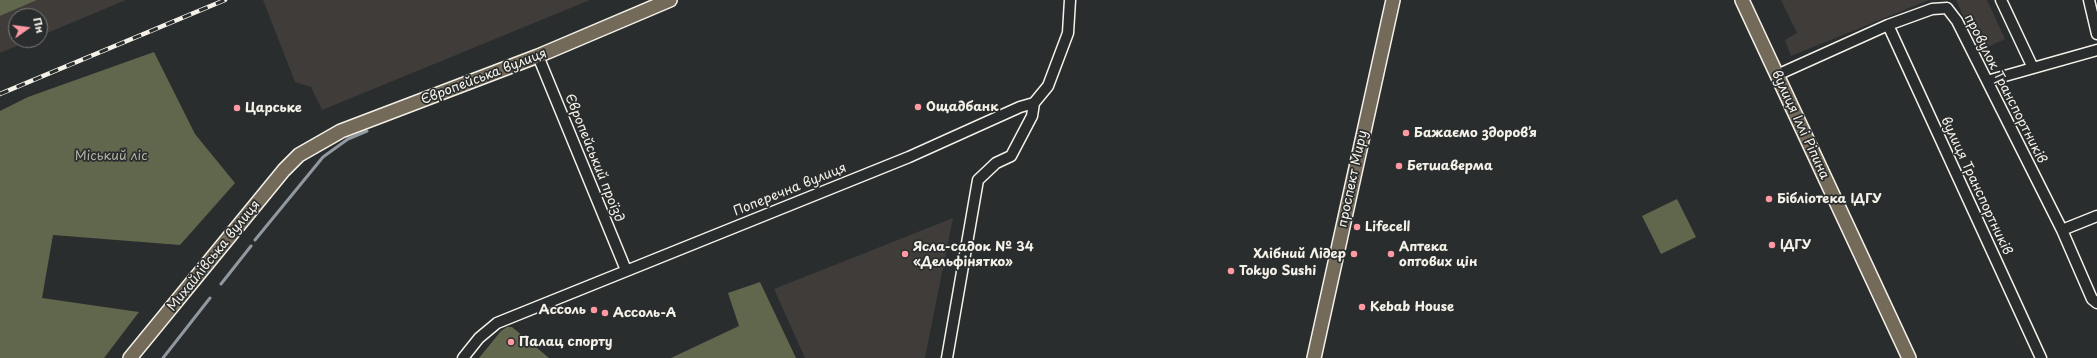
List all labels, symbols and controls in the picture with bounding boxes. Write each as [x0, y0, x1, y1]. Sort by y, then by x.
north arrow [8, 8, 48, 48]
street label: провулок Транспортників [1961, 12, 2049, 166]
text: Пн [29, 15, 49, 35]
street label: Європейська вулиця [419, 46, 549, 108]
street label: вулиця Іллі Ріпина [1768, 68, 1832, 182]
street label: Європейський проїзд [561, 92, 627, 224]
place label: Ощадбанк [926, 99, 998, 115]
place label: Царське [245, 100, 302, 116]
marker: Ощадбанк [913, 102, 923, 112]
marker: Царське [232, 103, 242, 113]
street label: вулиця Транспортників [1937, 114, 2015, 258]
place label: Бажаємо здоровʼя [1414, 125, 1537, 141]
marker: Бажаємо здоровʼя [1401, 128, 1411, 138]
street label: проспект Миру [1335, 129, 1371, 229]
park label: Міський ліс [75, 148, 147, 164]
place label: Бетшаверма [1407, 158, 1493, 174]
street label: Поперечна вулиця [731, 160, 849, 220]
marker: Бетшаверма [1394, 161, 1404, 171]
place label: Бібліотека ІДГУ [1777, 191, 1882, 207]
marker: Бібліотека ІДГУ [1764, 194, 1774, 204]
street label: Михайлівська вулиця [164, 197, 264, 315]
place label: Lifecell [1365, 219, 1410, 235]
marker: Lifecell [1352, 222, 1362, 232]
place label: ІДГУ [1780, 237, 1811, 253]
place label: Ясла-садок № 34 «Дельфінятко» [913, 239, 1034, 270]
place label: Аптека оптових цін [1399, 239, 1477, 270]
marker: ІДГУ [1767, 240, 1777, 250]
place label: Хлібний Лідер [1254, 246, 1346, 262]
marker: Ясла-садок № 34 «Дельфінятко» [900, 249, 910, 259]
marker: Хлібний Лідер [1349, 249, 1359, 259]
marker: Аптека оптових цін [1386, 249, 1396, 259]
place label: Tokyo Sushi [1239, 263, 1316, 279]
marker: Tokyo Sushi [1226, 266, 1236, 276]
place label: Kebab House [1370, 299, 1454, 315]
place label: Ассоль [539, 302, 586, 318]
marker: Kebab House [1357, 302, 1367, 312]
marker: Ассоль [589, 305, 599, 315]
place label: Ассоль-А [613, 305, 676, 321]
marker: Ассоль-А [600, 308, 610, 318]
place label: Палац спорту [519, 334, 612, 350]
marker: Палац спорту [506, 337, 516, 347]

